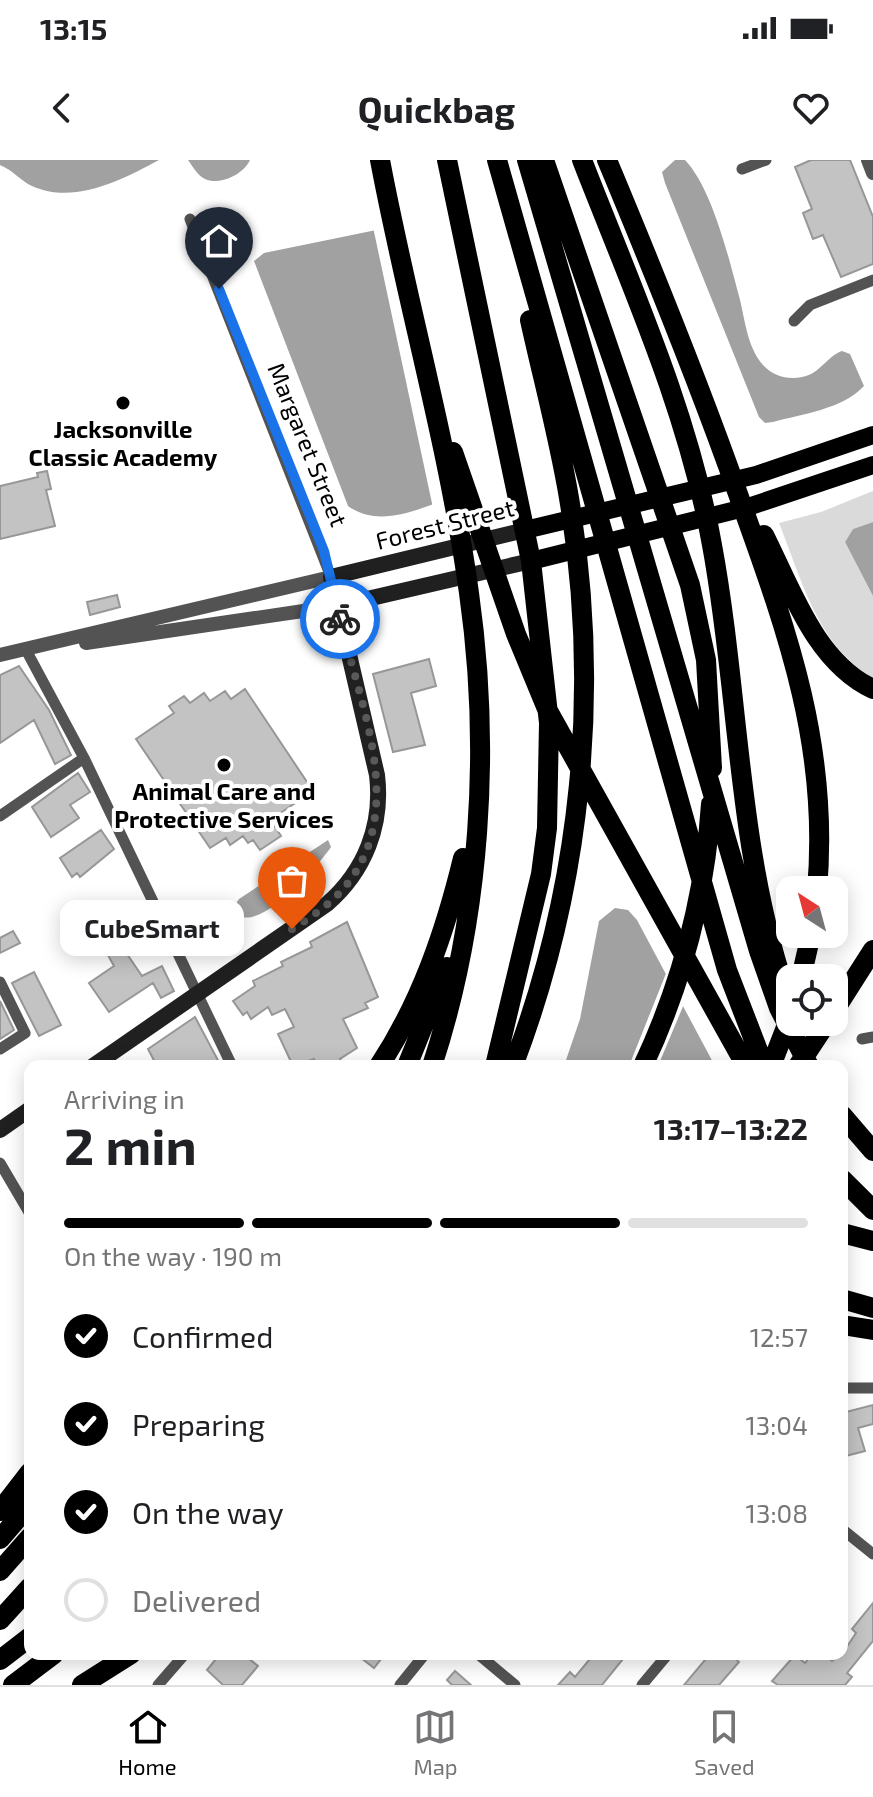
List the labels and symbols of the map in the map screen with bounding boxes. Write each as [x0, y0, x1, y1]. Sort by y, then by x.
pin [185, 207, 253, 289]
street label: Margaret Street [262, 359, 354, 530]
marker: Jacksonville Classic Academy [114, 394, 132, 412]
place label: Jacksonville Classic Academy [29, 414, 218, 471]
street label: Forest Street [372, 492, 517, 555]
courier [300, 579, 380, 659]
marker: Animal Care and Protective Services [215, 756, 233, 774]
place label: Animal Care and Protective Services [114, 776, 334, 833]
pin [258, 847, 326, 929]
north arrow [776, 876, 848, 948]
callout: CubeSmart [60, 901, 244, 957]

